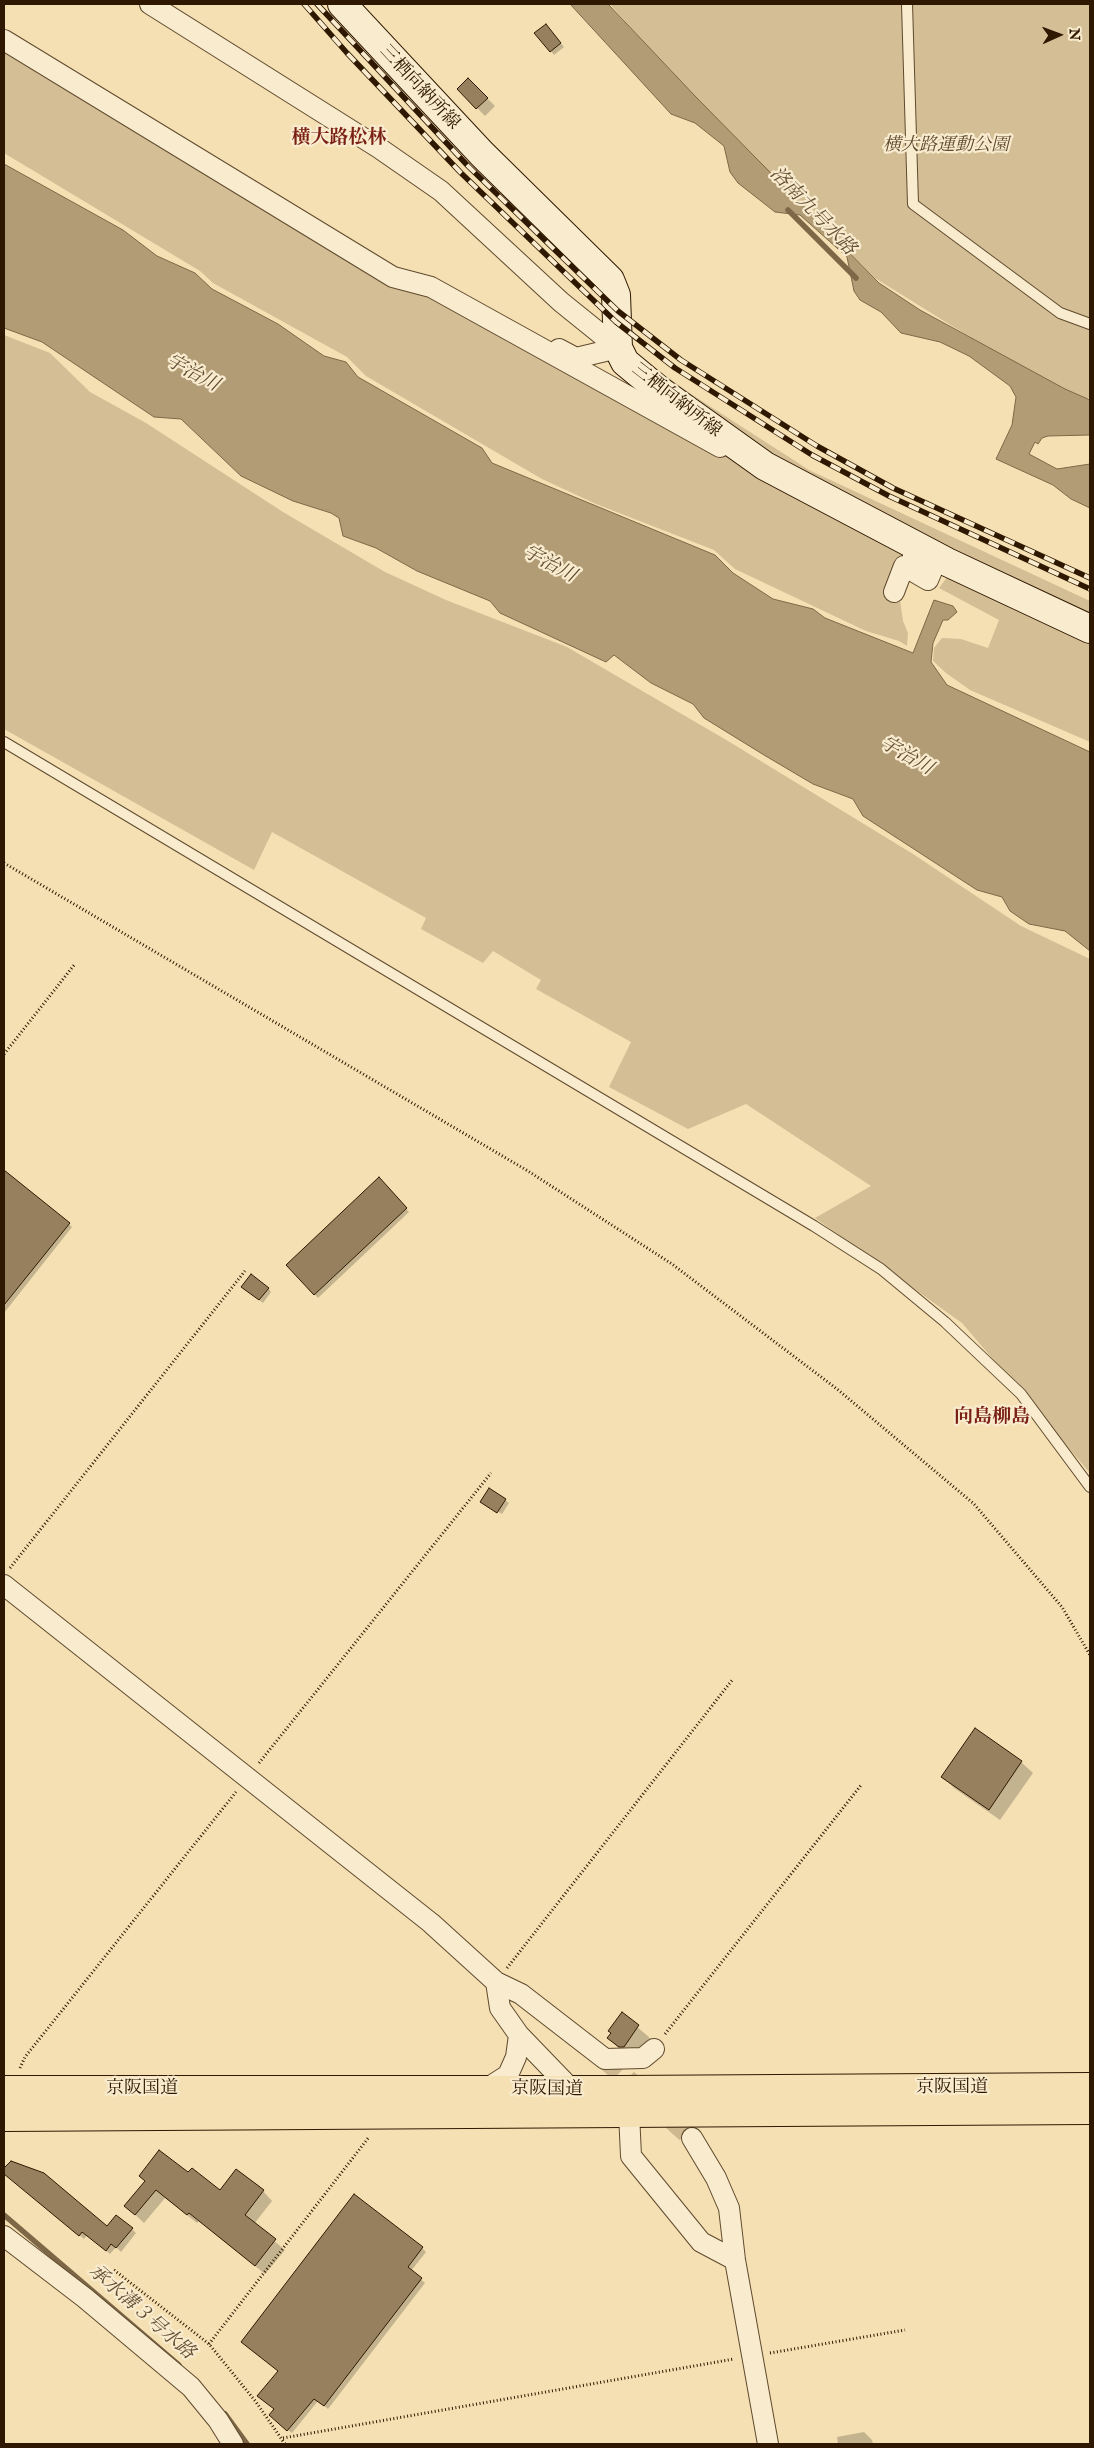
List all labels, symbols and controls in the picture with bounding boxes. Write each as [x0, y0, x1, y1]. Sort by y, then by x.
north arrow [1034, 10, 1084, 60]
text: N [1065, 28, 1083, 41]
street label: 三栖向納所線 [374, 41, 464, 135]
district label: 横大路松林 [292, 128, 386, 150]
park label: 横大路運動公園 [883, 135, 1009, 157]
water label: 洛南九号水路 [764, 163, 860, 261]
water label: 宇治川 [161, 351, 223, 397]
street label: 三栖向納所線 [627, 359, 725, 443]
water label: 宇治川 [518, 542, 580, 588]
water label: 宇治川 [876, 733, 936, 781]
district label: 向島柳島 [954, 1407, 1030, 1429]
street label: 京阪国道 [916, 2077, 988, 2099]
street label: 京阪国道 [106, 2078, 178, 2100]
street label: 京阪国道 [511, 2079, 583, 2101]
water label: 承水溝３号水路 [83, 2261, 199, 2365]

